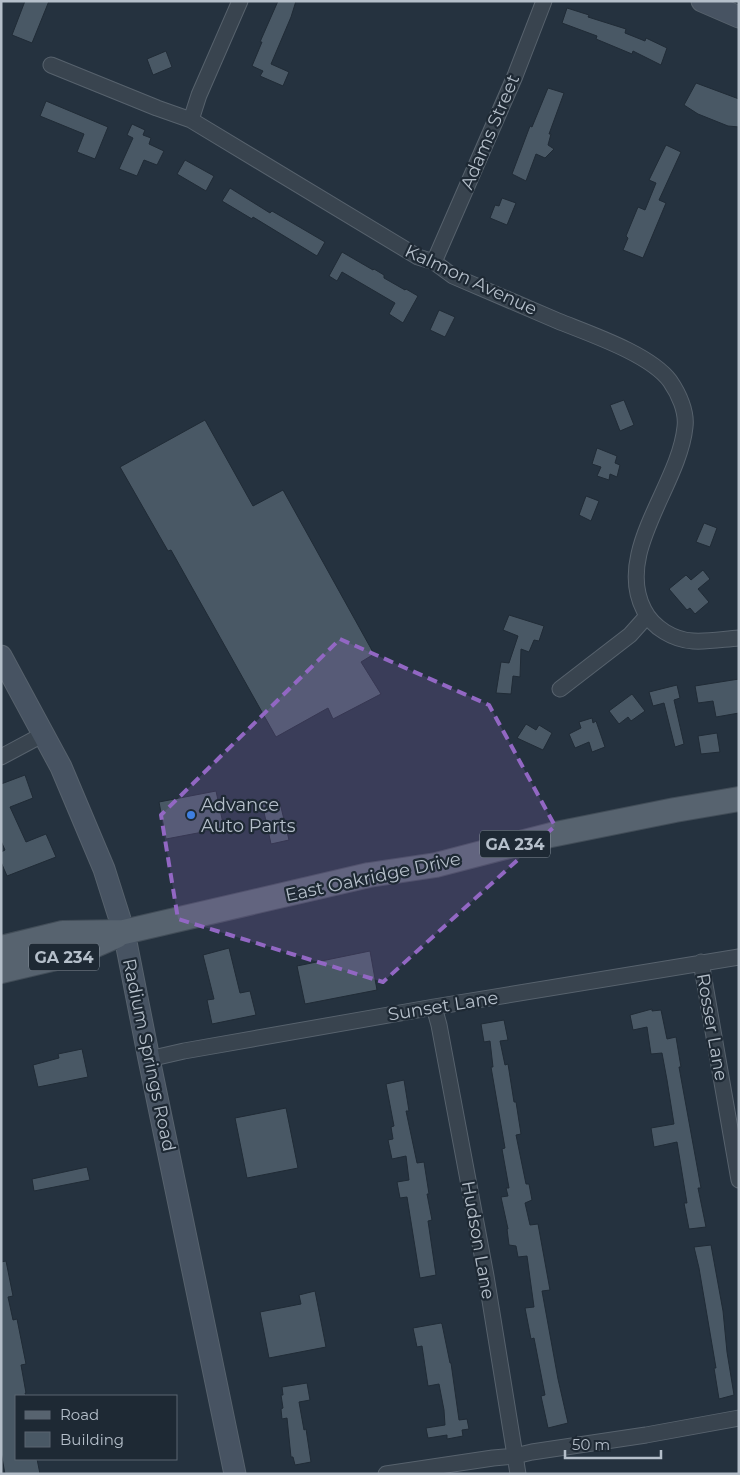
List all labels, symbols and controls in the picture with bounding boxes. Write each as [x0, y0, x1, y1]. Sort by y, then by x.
street label: Adams Street [456, 71, 524, 193]
street label: Kalmon Avenue [401, 240, 541, 320]
place label: Advance Auto Parts [201, 794, 296, 837]
marker: Advance Auto Parts [185, 809, 197, 821]
road number: GA 234 [480, 831, 550, 858]
street label: East Oakridge Drive [283, 848, 463, 906]
road number: GA 234 [29, 944, 99, 970]
street label: Radium Springs Road [118, 956, 180, 1154]
street label: Rosser Lane [692, 971, 732, 1083]
street label: Sunset Lane [386, 986, 500, 1026]
street label: Hudson Lane [457, 1179, 499, 1301]
legend [15, 1395, 178, 1460]
text: Road [60, 1405, 99, 1424]
scale bar [565, 1428, 661, 1460]
text: Building [60, 1430, 124, 1449]
text: 50 m [572, 1435, 610, 1454]

